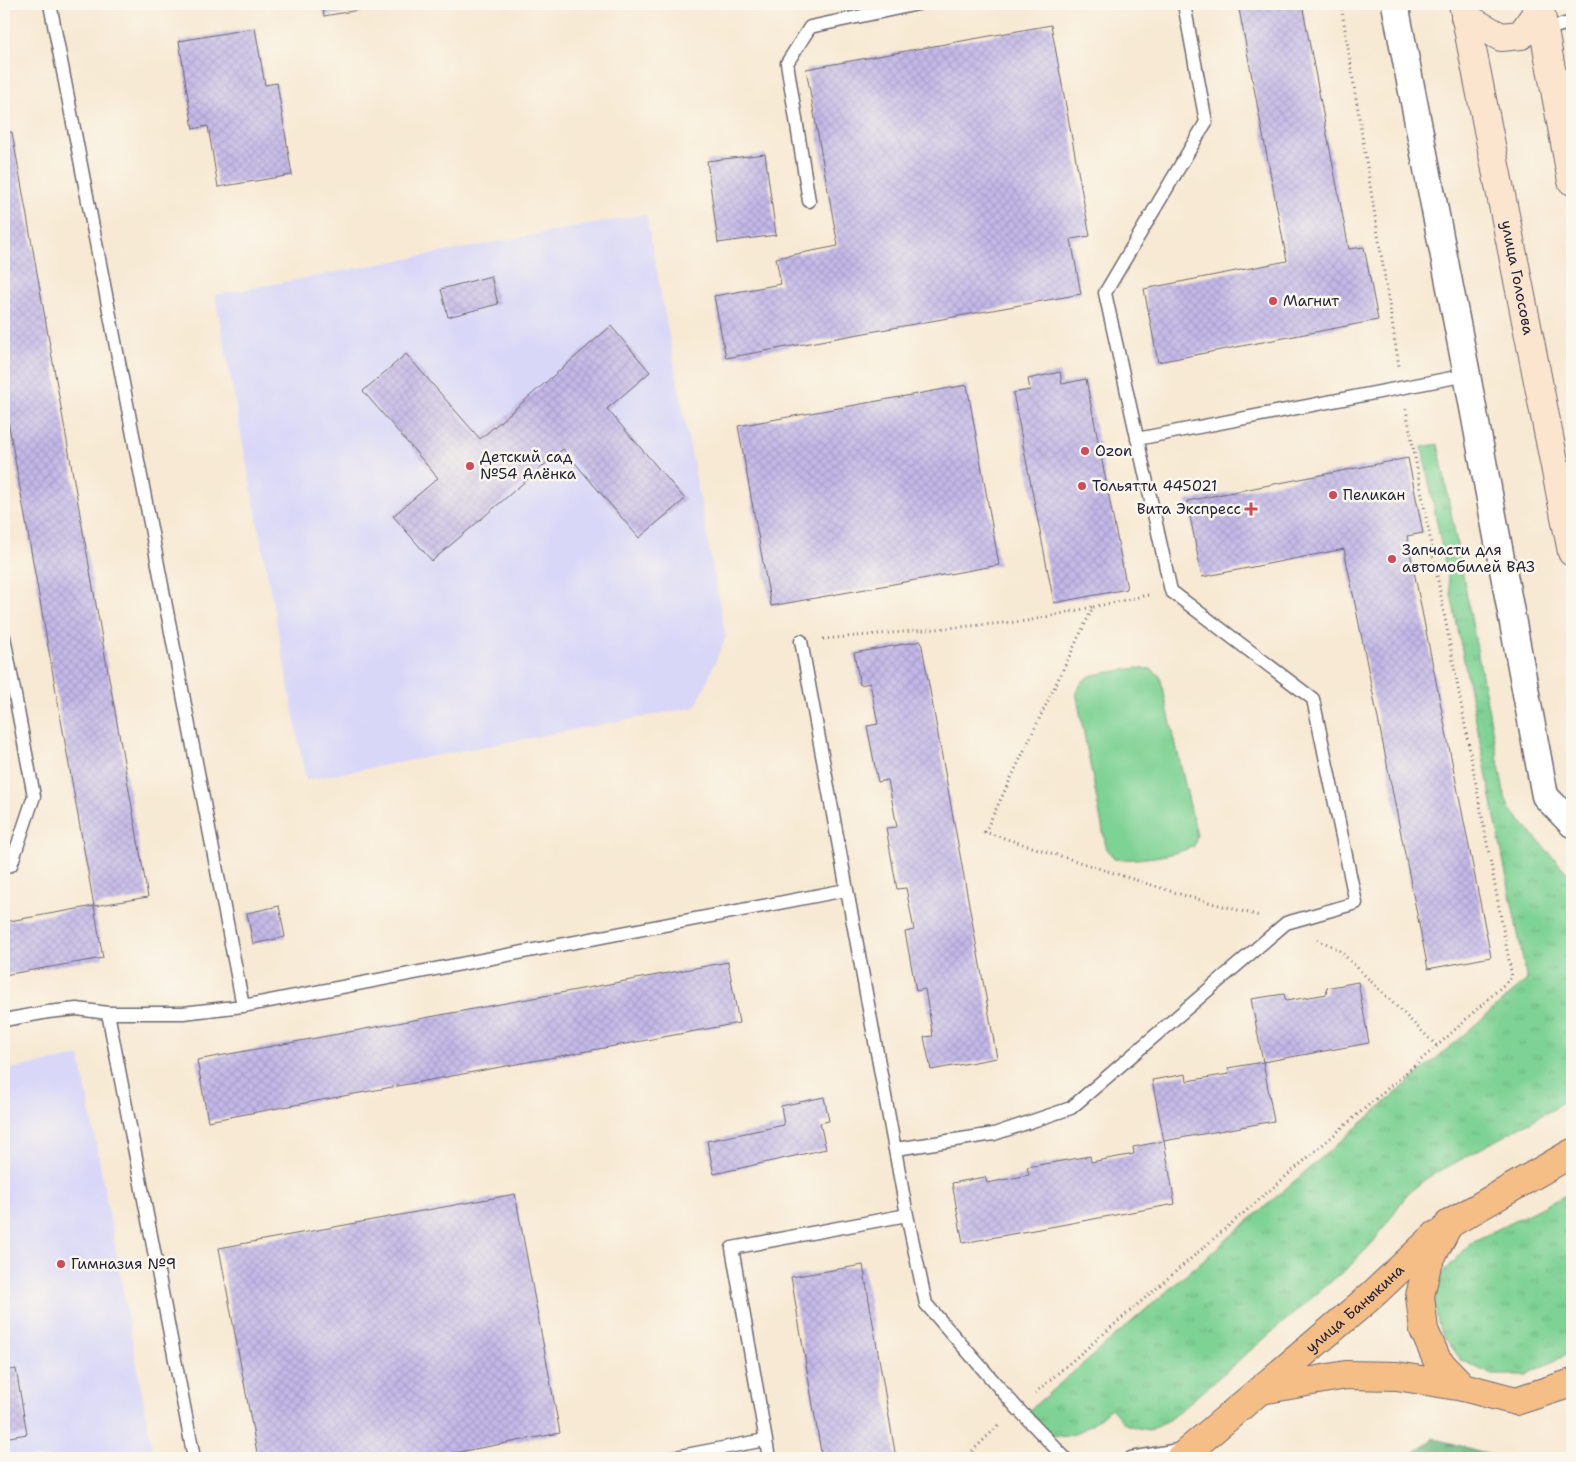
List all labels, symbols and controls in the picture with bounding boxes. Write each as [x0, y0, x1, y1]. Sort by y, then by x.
street label: улица Голосова [1496, 219, 1539, 337]
place label: Магнит [1283, 291, 1339, 311]
marker: Магнит [1267, 295, 1279, 307]
place label: Ozon [1095, 441, 1132, 461]
marker: Ozon [1079, 445, 1091, 457]
place label: Детский сад №54 Алёнка [480, 447, 577, 484]
marker: Детский сад №54 Алёнка [464, 460, 476, 472]
place label: Тольятти 445021 [1092, 476, 1217, 496]
marker: Тольятти 445021 [1076, 480, 1088, 492]
place label: Пеликан [1343, 485, 1405, 505]
marker: Пеликан [1327, 489, 1339, 501]
place label: Вита Экспресс [1137, 499, 1241, 519]
marker: Вита Экспресс [1245, 503, 1257, 515]
place label: Запчасти для автомобилей ВАЗ [1402, 540, 1535, 577]
marker: Запчасти для автомобилей ВАЗ [1386, 553, 1398, 565]
place label: Гимназия №9 [71, 1254, 176, 1274]
marker: Гимназия №9 [55, 1258, 67, 1270]
street label: улица Баныкина [1301, 1259, 1409, 1357]

